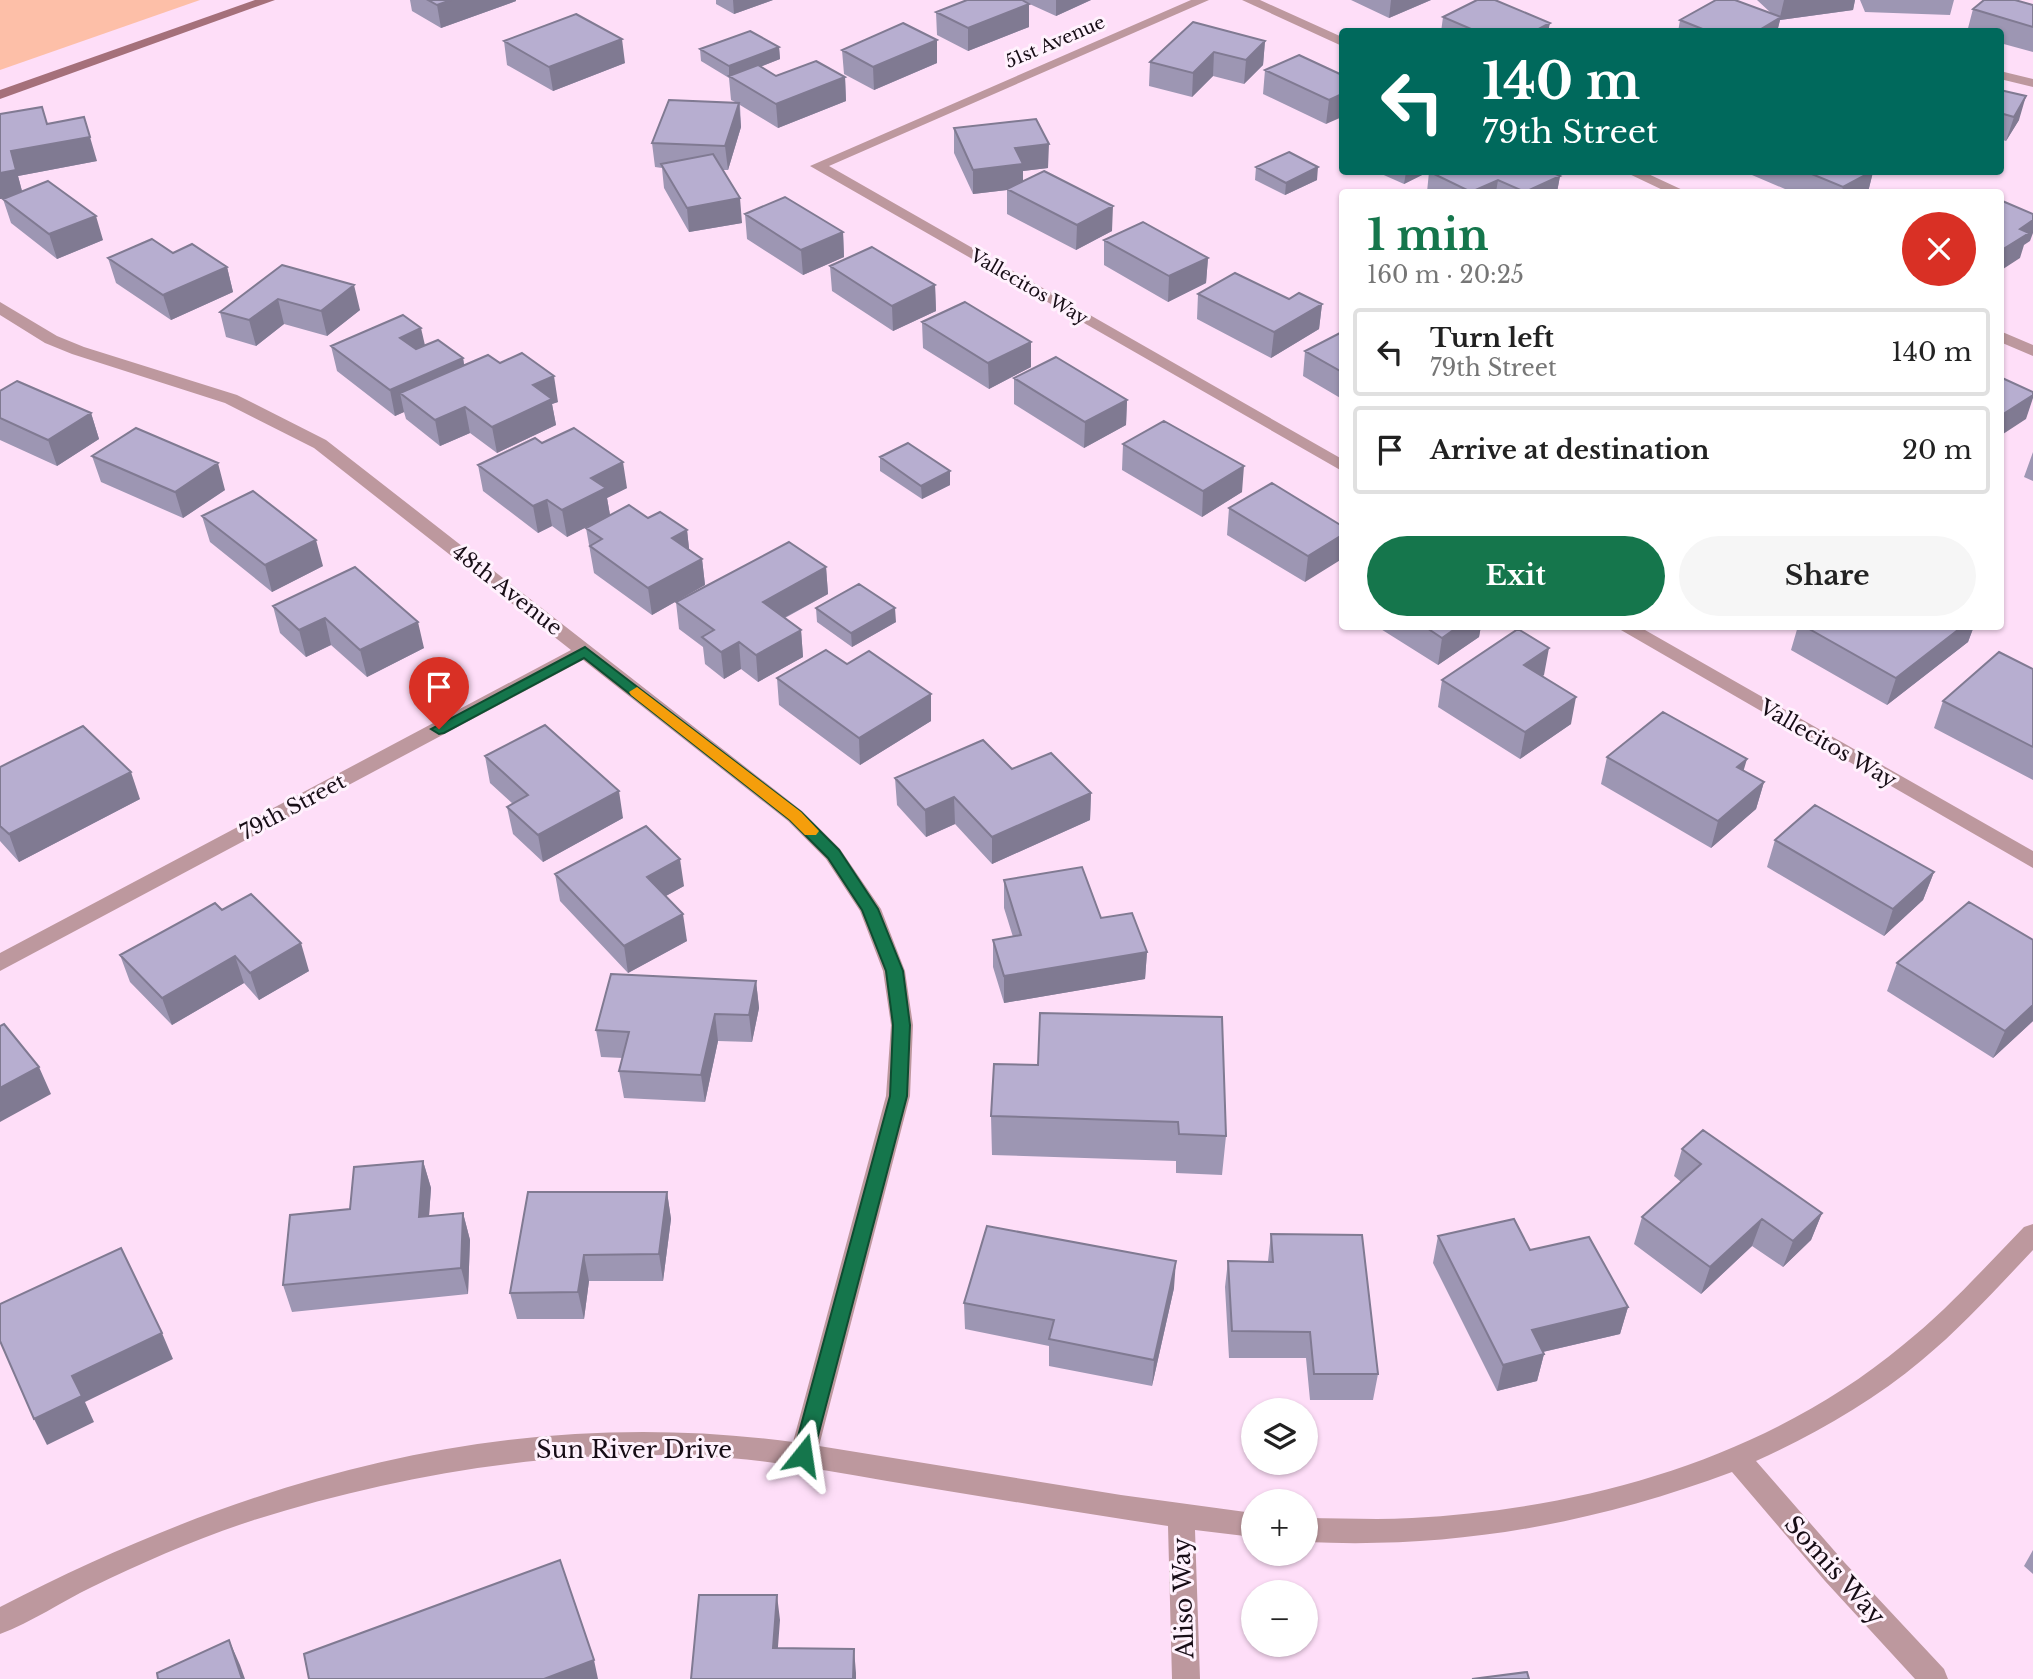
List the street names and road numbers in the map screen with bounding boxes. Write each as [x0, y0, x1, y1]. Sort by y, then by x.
street label: 51st Avenue [1002, 11, 1108, 73]
street label: Vallecitos Way [965, 244, 1092, 330]
street label: 48th Avenue [447, 539, 567, 641]
street label: Vallecitos Way [1754, 694, 1902, 794]
street label: 79th Street [236, 768, 350, 846]
street label: Sun River Drive [536, 1435, 732, 1464]
street label: Somis Way [1779, 1510, 1892, 1631]
street label: Aliso Way [1166, 1536, 1200, 1660]

